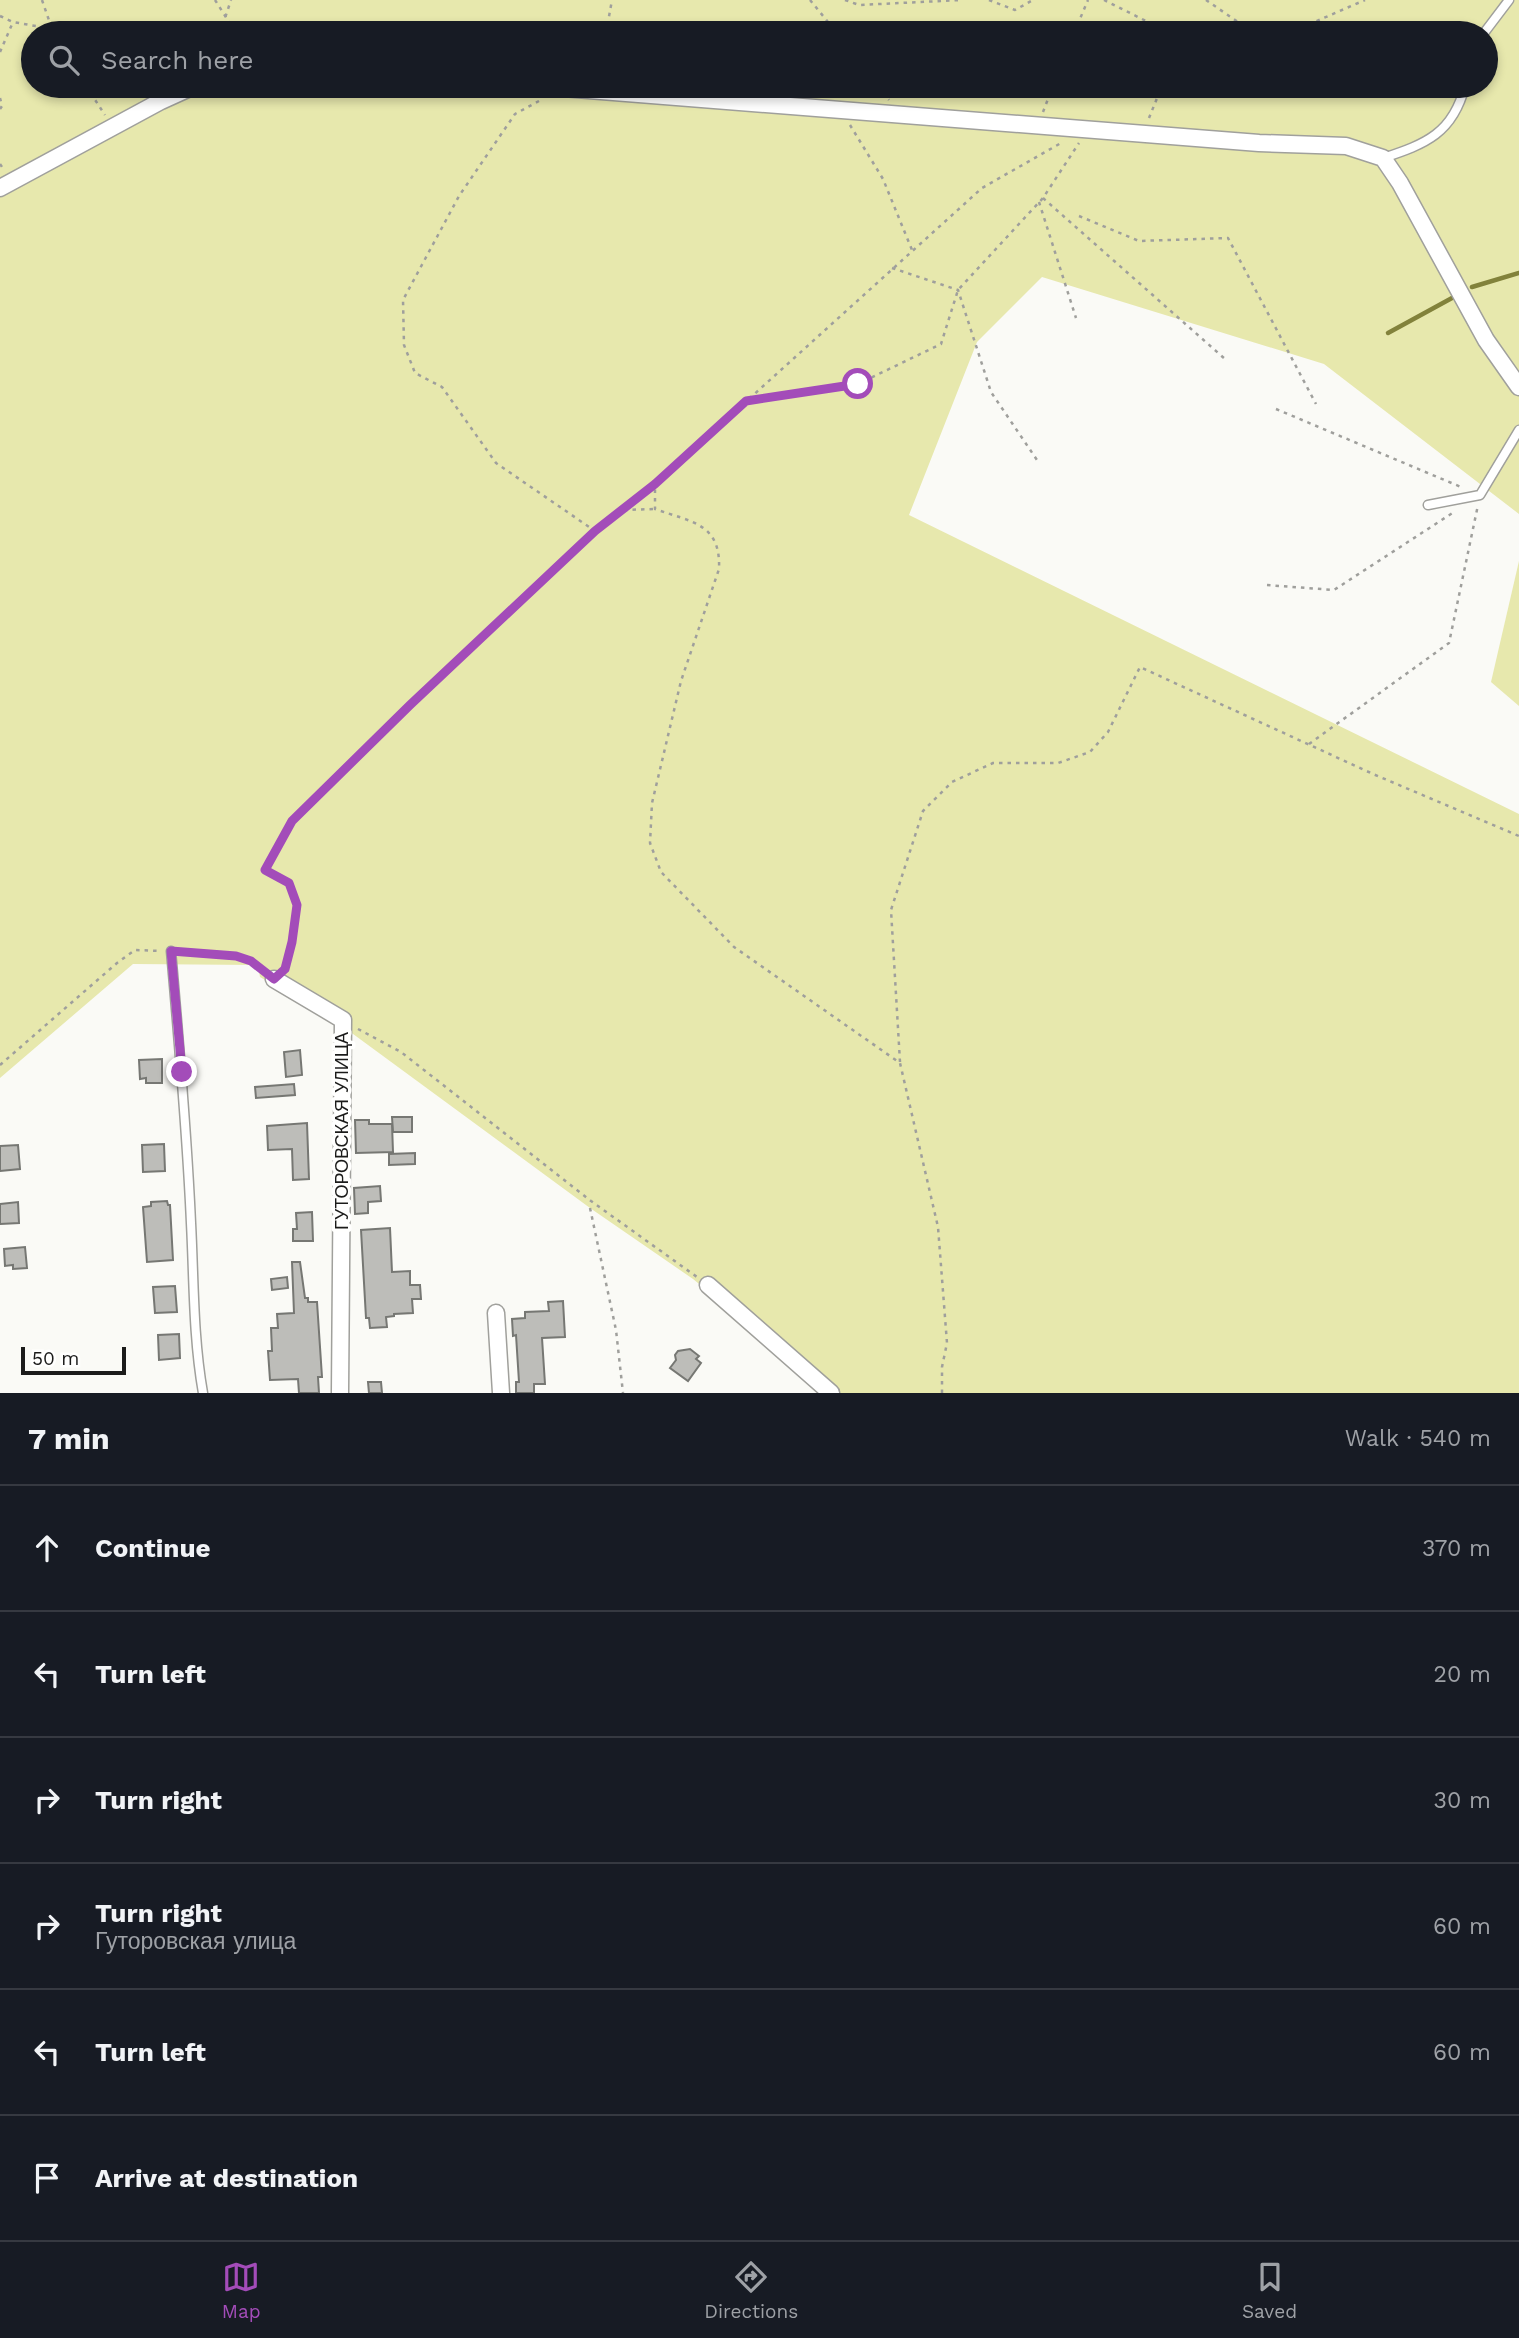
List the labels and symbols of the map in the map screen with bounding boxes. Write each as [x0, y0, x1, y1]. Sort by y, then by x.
route start [842, 368, 873, 399]
street label: ГУТОРОВСКАЯ УЛИЦА [331, 1032, 352, 1230]
route end [166, 1056, 197, 1087]
scale bar [21, 1344, 126, 1376]

